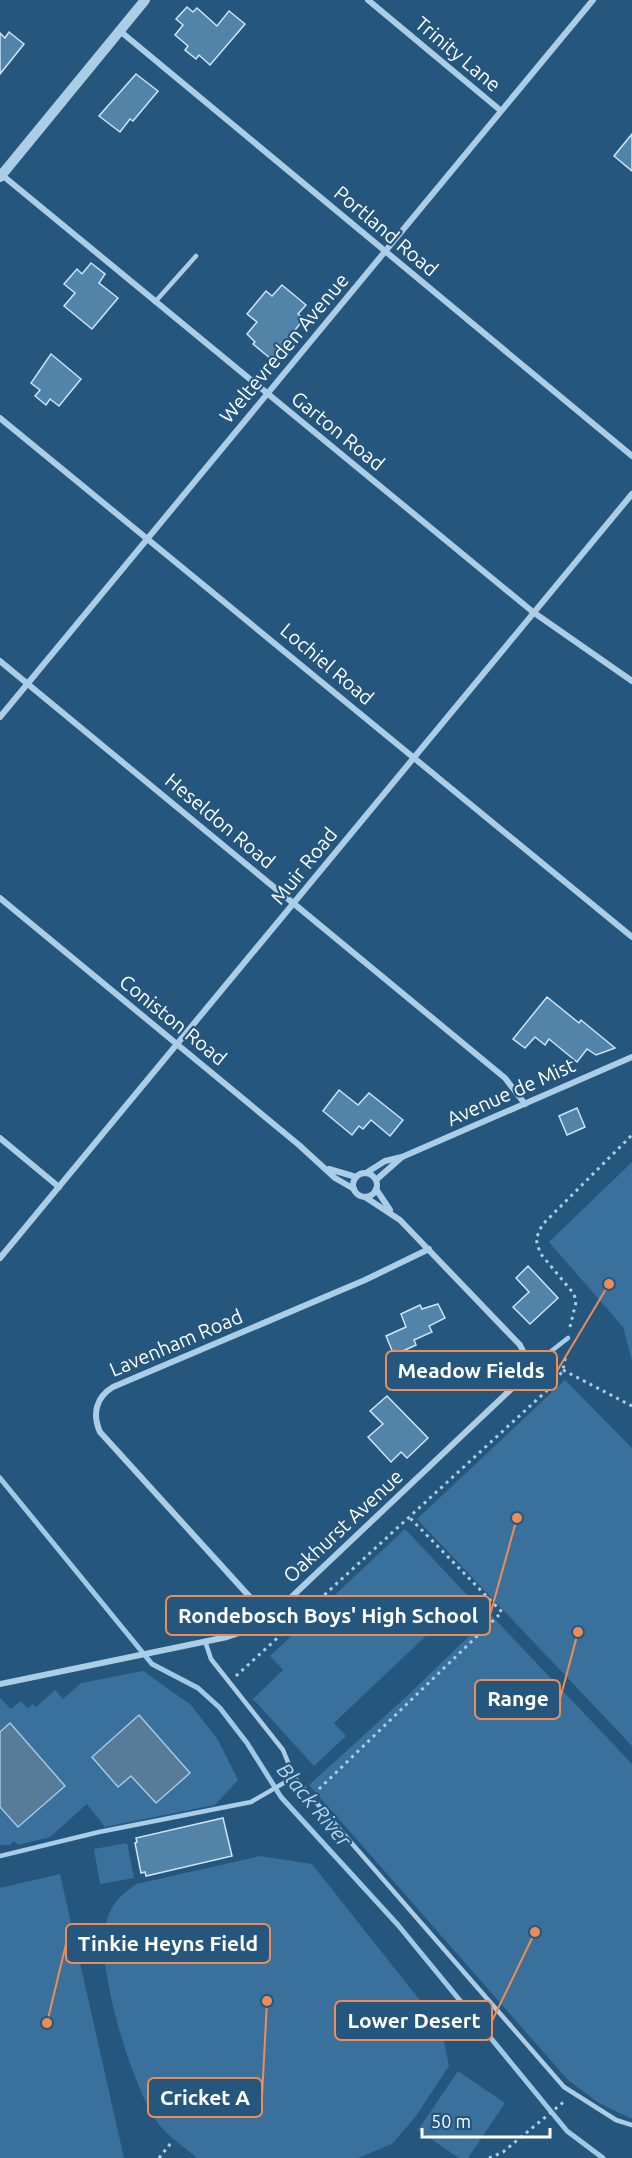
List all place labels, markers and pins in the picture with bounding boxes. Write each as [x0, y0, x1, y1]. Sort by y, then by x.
callout: Meadow Fields [386, 1351, 557, 1390]
callout: Rondebosch Boys' High School [166, 1596, 490, 1635]
callout: Range [475, 1680, 560, 1719]
callout: Tinkie Heyns Field [66, 1924, 270, 1963]
callout: Lower Desert [335, 2001, 492, 2040]
callout: Cricket A [148, 2078, 262, 2117]

